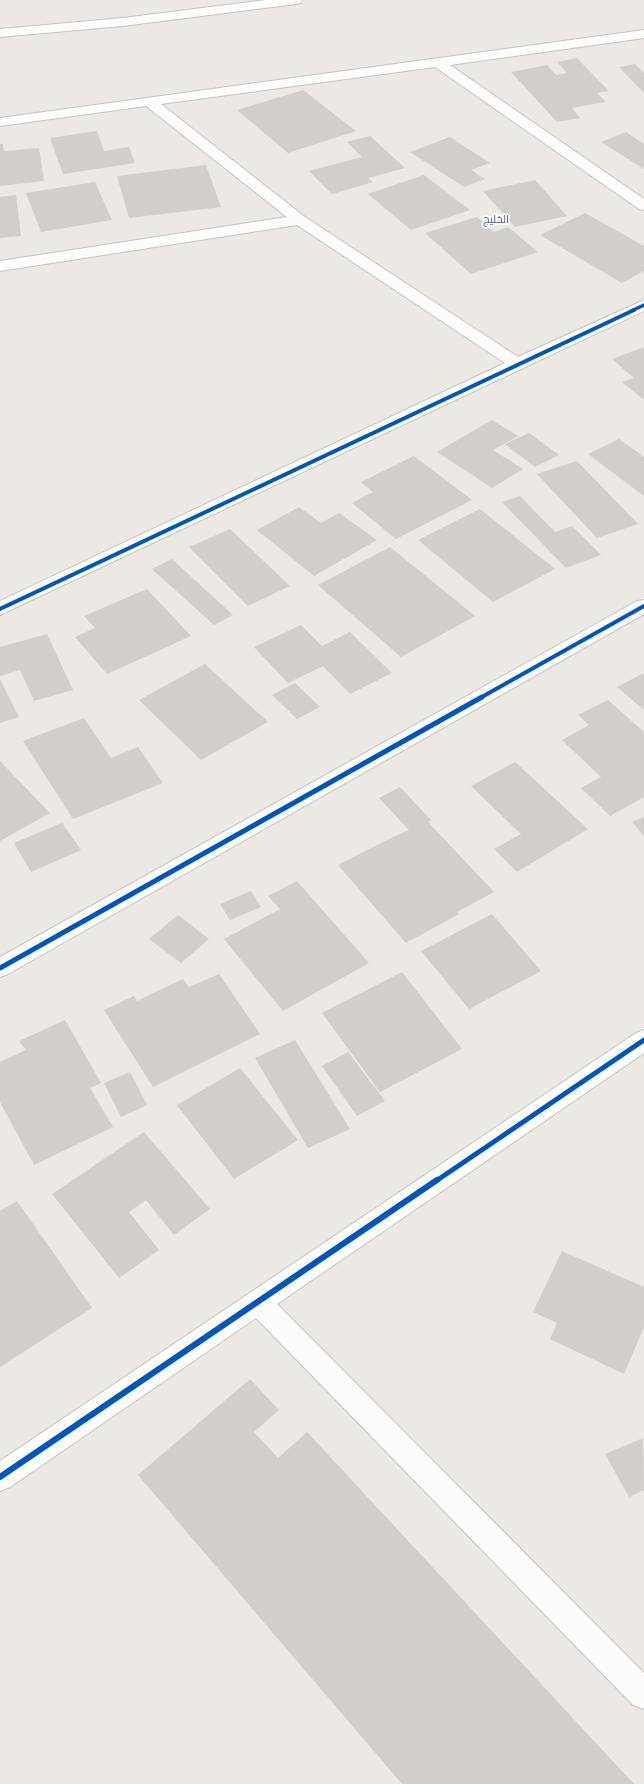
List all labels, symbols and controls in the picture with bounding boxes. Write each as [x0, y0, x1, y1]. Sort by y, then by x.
district label: الخليج [483, 213, 509, 227]

